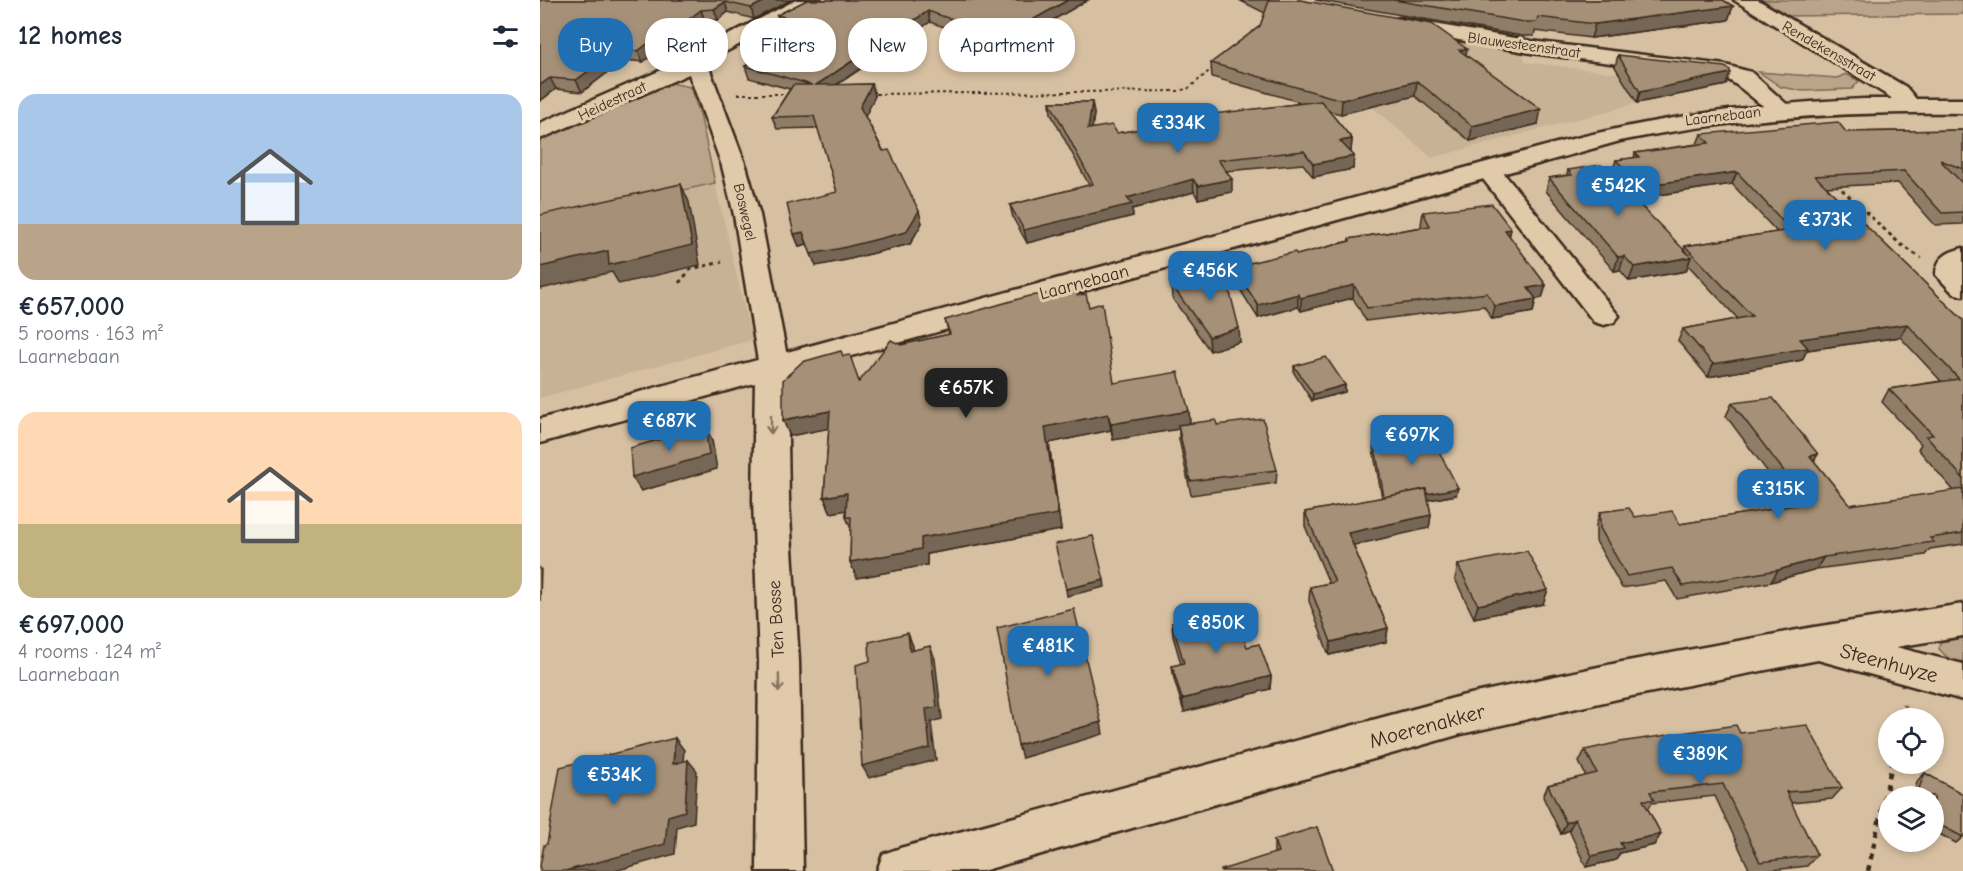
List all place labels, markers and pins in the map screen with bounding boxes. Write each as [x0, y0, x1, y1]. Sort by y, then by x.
pin: €334K [1136, 103, 1220, 154]
pin: €542K [1576, 166, 1660, 217]
pin: €373K [1783, 200, 1867, 251]
pin: €456K [1168, 251, 1252, 302]
pin: €657K [924, 368, 1008, 419]
pin: €687K [627, 401, 711, 452]
pin: €697K [1370, 415, 1454, 466]
pin: €315K [1736, 469, 1820, 520]
pin: €850K [1174, 603, 1258, 654]
pin: €481K [1006, 626, 1090, 677]
pin: €389K [1658, 734, 1742, 785]
pin: €534K [572, 755, 656, 806]

